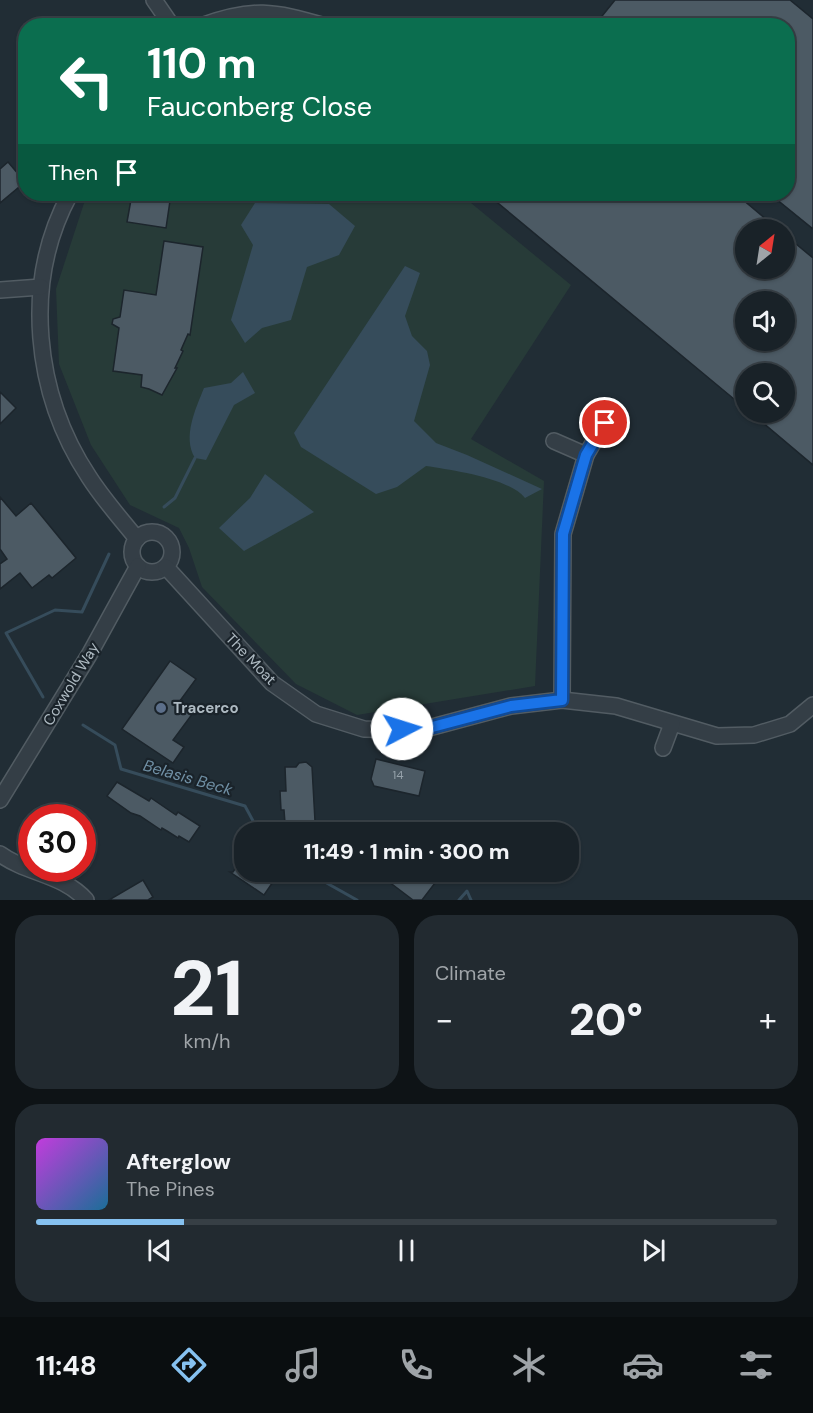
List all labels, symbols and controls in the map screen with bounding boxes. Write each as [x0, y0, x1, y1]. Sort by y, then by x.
text: 110 m [147, 36, 257, 91]
icon: left [48, 42, 126, 120]
text: Fauconberg Close [147, 89, 372, 124]
icon: arrive [110, 156, 143, 189]
text: Then [48, 158, 98, 187]
north arrow [735, 219, 795, 279]
map controls [735, 219, 795, 423]
button: sound [735, 291, 795, 351]
button: search [735, 363, 795, 423]
pin [579, 397, 630, 448]
icon: arrive [588, 406, 621, 439]
street label: The Moat [221, 629, 281, 689]
street label: Coxwold Way [38, 638, 104, 729]
position arrow [370, 697, 434, 761]
place label: Tracerco [173, 698, 239, 718]
marker: Tracerco [154, 701, 168, 715]
water label: Belasis Beck [141, 755, 236, 800]
house number: 14 [392, 767, 404, 783]
speed limit sign: 30 [18, 804, 96, 882]
text: 11:49 · 1 min · 300 m [303, 837, 510, 866]
text: 21 [170, 938, 244, 1039]
text: Climate [435, 960, 506, 986]
text: 20° [569, 990, 643, 1049]
text: − [435, 998, 453, 1041]
text: + [759, 998, 777, 1041]
text: km/h [183, 1028, 231, 1054]
text: Afterglow [126, 1147, 231, 1176]
text: The Pines [126, 1176, 215, 1202]
icon: previous [143, 1234, 176, 1267]
icon: pause [390, 1234, 423, 1267]
icon: next [637, 1234, 670, 1267]
icon: directions [168, 1344, 210, 1386]
icon: music [282, 1344, 324, 1386]
icon: phone [395, 1344, 437, 1386]
icon: climate [508, 1344, 550, 1386]
icon: car [622, 1344, 664, 1386]
icon: filters [735, 1344, 777, 1386]
text: 11:48 [36, 1348, 97, 1383]

